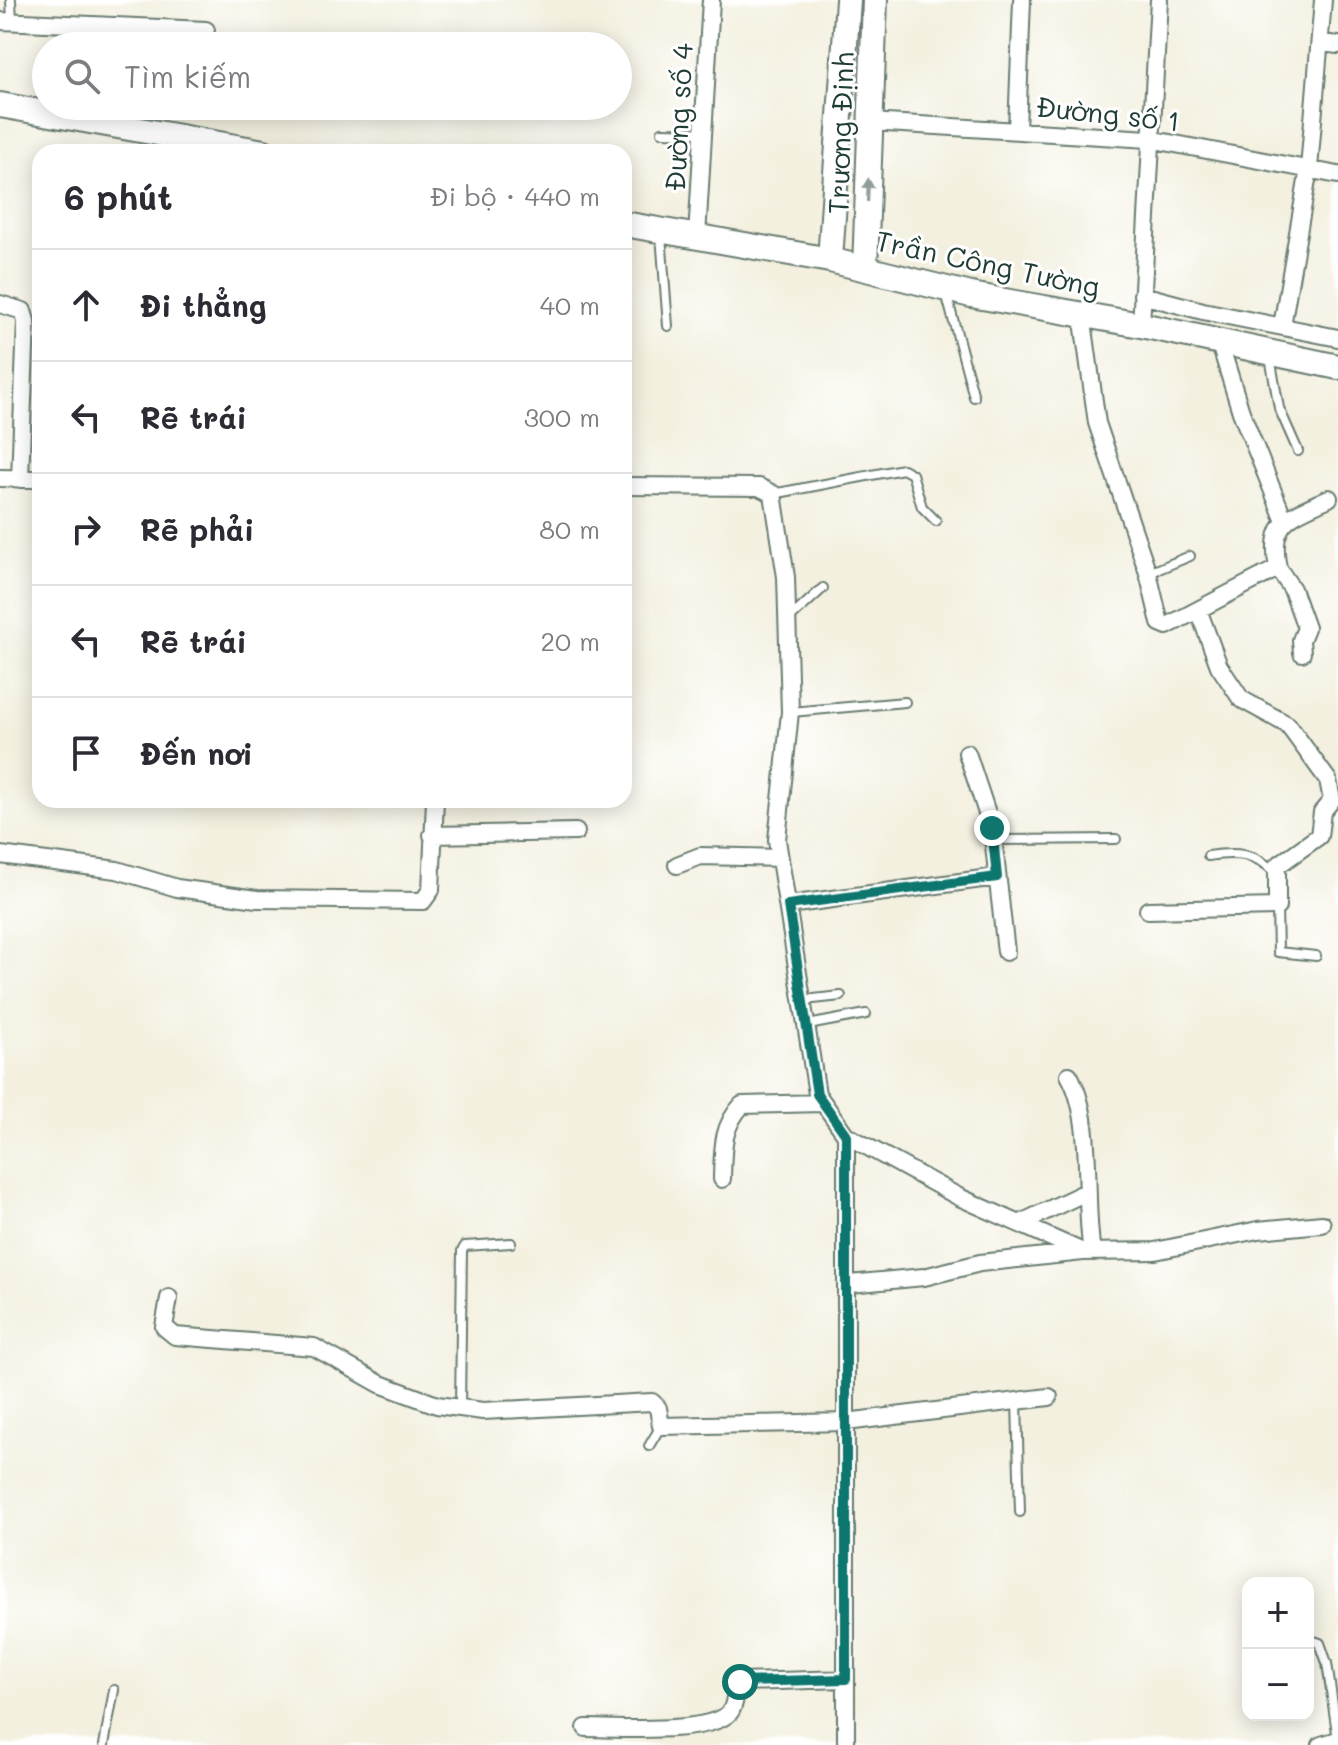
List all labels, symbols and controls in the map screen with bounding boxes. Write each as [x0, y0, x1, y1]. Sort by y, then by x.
search box [32, 32, 632, 120]
street label: Đường số 4 [656, 41, 700, 192]
street label: Trương Định [819, 51, 861, 215]
icon: search [60, 54, 104, 98]
text: Tìm kiếm [124, 56, 251, 96]
street label: Đường số 1 [1034, 88, 1182, 138]
text: 6 phút [64, 174, 173, 219]
one-way arrow [861, 177, 874, 202]
text: Đi bộ · 440 m [429, 179, 600, 213]
street label: Trần Công Tường [873, 222, 1103, 304]
icon: ahead [64, 283, 108, 327]
text: Đi thẳng [140, 285, 267, 325]
text: 40 m [540, 288, 600, 322]
icon: left [64, 395, 108, 439]
text: Rẽ trái [140, 397, 247, 437]
text: 300 m [524, 400, 600, 434]
icon: right [64, 507, 108, 551]
text: Rẽ phải [140, 509, 254, 549]
text: 80 m [539, 512, 600, 546]
icon: left [64, 619, 108, 663]
text: Rẽ trái [140, 621, 247, 661]
text: 20 m [540, 624, 600, 658]
icon: arrive [64, 731, 108, 775]
text: Đến nơi [140, 733, 253, 773]
route end [974, 810, 1010, 846]
map controls [1242, 1577, 1314, 1721]
button: + [1242, 1577, 1314, 1649]
button: − [1242, 1649, 1314, 1721]
route start [722, 1664, 758, 1700]

